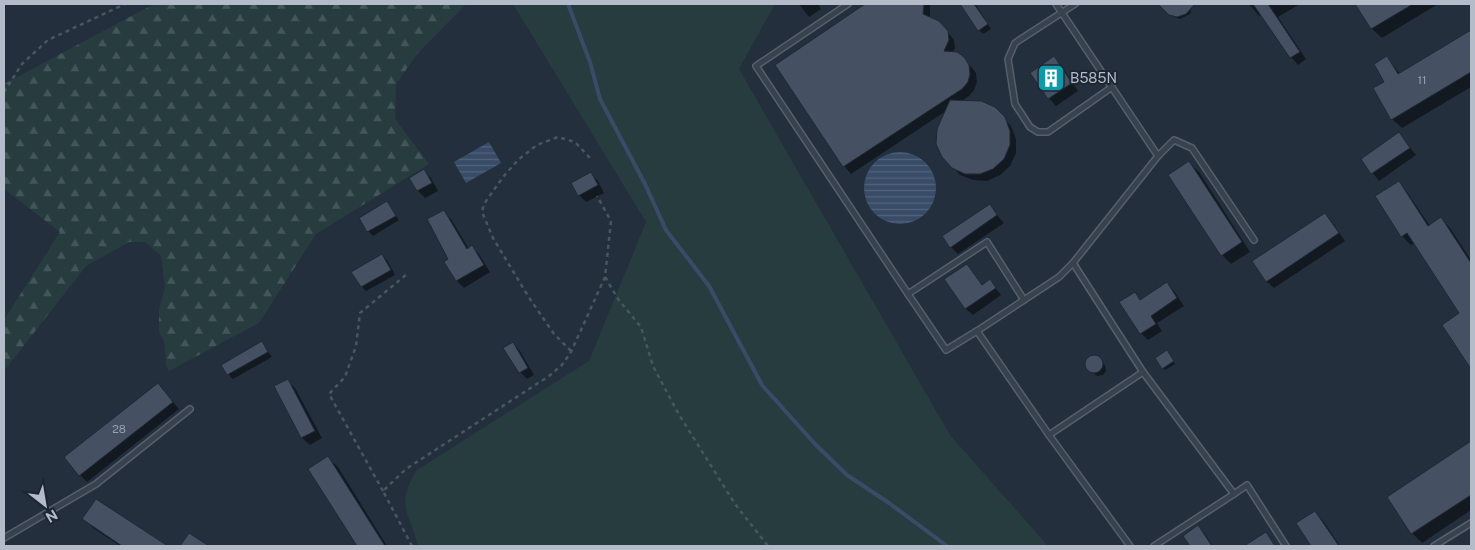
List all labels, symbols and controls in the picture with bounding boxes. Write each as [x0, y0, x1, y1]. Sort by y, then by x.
building icon: B585N [1036, 63, 1066, 93]
place label: B585N [1070, 70, 1117, 86]
house number: 11 [1418, 74, 1426, 86]
house number: 28 [112, 423, 126, 435]
north arrow [20, 480, 70, 530]
text: N [43, 506, 61, 526]

